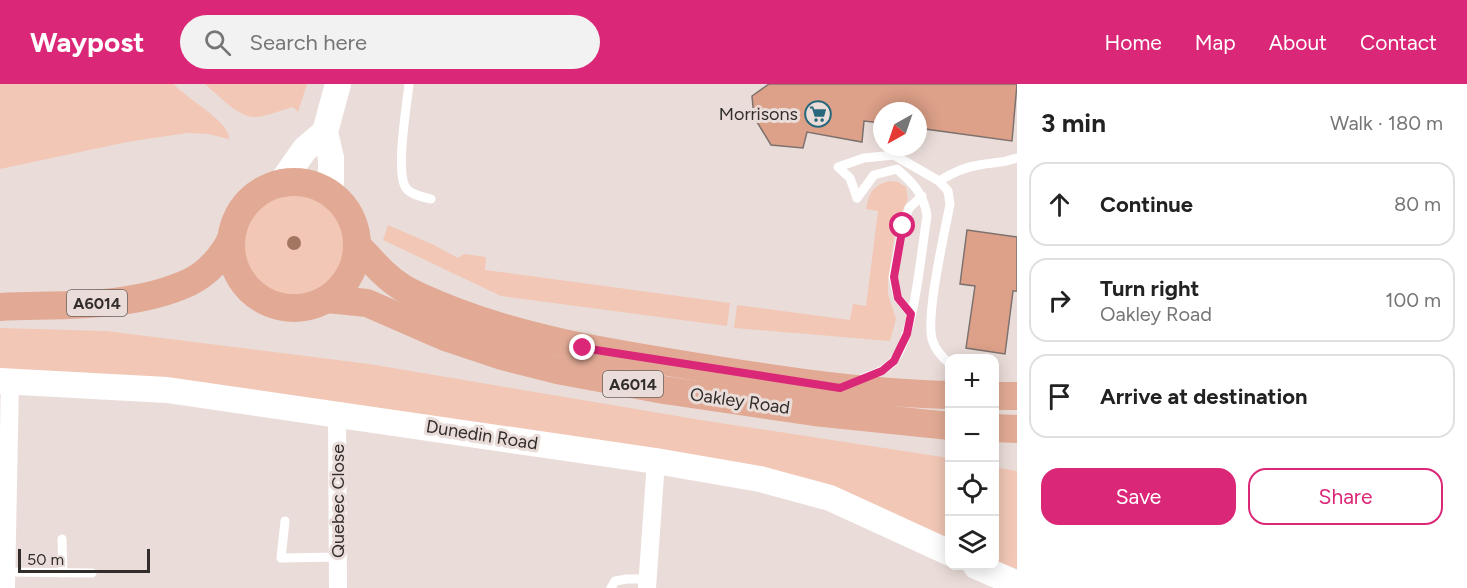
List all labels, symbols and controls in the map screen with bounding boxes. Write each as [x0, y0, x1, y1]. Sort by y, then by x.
search box [180, 15, 600, 69]
text: Waypost [30, 25, 144, 59]
icon: search [201, 26, 234, 59]
text: Search here [249, 29, 367, 56]
text: Home [1105, 30, 1162, 55]
text: Map [1195, 30, 1236, 55]
text: About [1269, 30, 1327, 55]
text: Contact [1360, 30, 1437, 55]
supermarket icon: Morrisons [803, 99, 833, 129]
north arrow [873, 102, 927, 156]
place label: Morrisons [719, 103, 798, 125]
text: 3 min [1041, 107, 1106, 139]
text: Walk · 180 m [1330, 111, 1443, 135]
icon: ahead [1043, 188, 1076, 221]
text: Continue [1100, 191, 1193, 218]
text: 80 m [1394, 192, 1441, 216]
route start [889, 212, 915, 238]
text: Turn right [1100, 275, 1199, 302]
icon: right [1043, 284, 1076, 317]
text: 100 m [1385, 288, 1441, 312]
road number: A6014 [67, 290, 127, 316]
text: Oakley Road [1100, 302, 1212, 326]
route end [569, 334, 595, 360]
map controls [945, 354, 999, 570]
button: + [945, 354, 999, 408]
road number: A6014 [603, 371, 663, 397]
icon: arrive [1043, 380, 1076, 413]
street label: Oakley Road [689, 383, 791, 419]
text: Arrive at destination [1100, 383, 1308, 410]
button: − [945, 408, 999, 462]
street label: Dunedin Road [424, 415, 540, 455]
street label: Quebec Close [327, 444, 349, 558]
button: locate [945, 462, 999, 516]
button: Save [1041, 468, 1236, 525]
button: Share [1248, 468, 1443, 525]
button: layers [945, 516, 999, 570]
scale bar [18, 546, 150, 574]
text: 50 m [27, 550, 64, 569]

